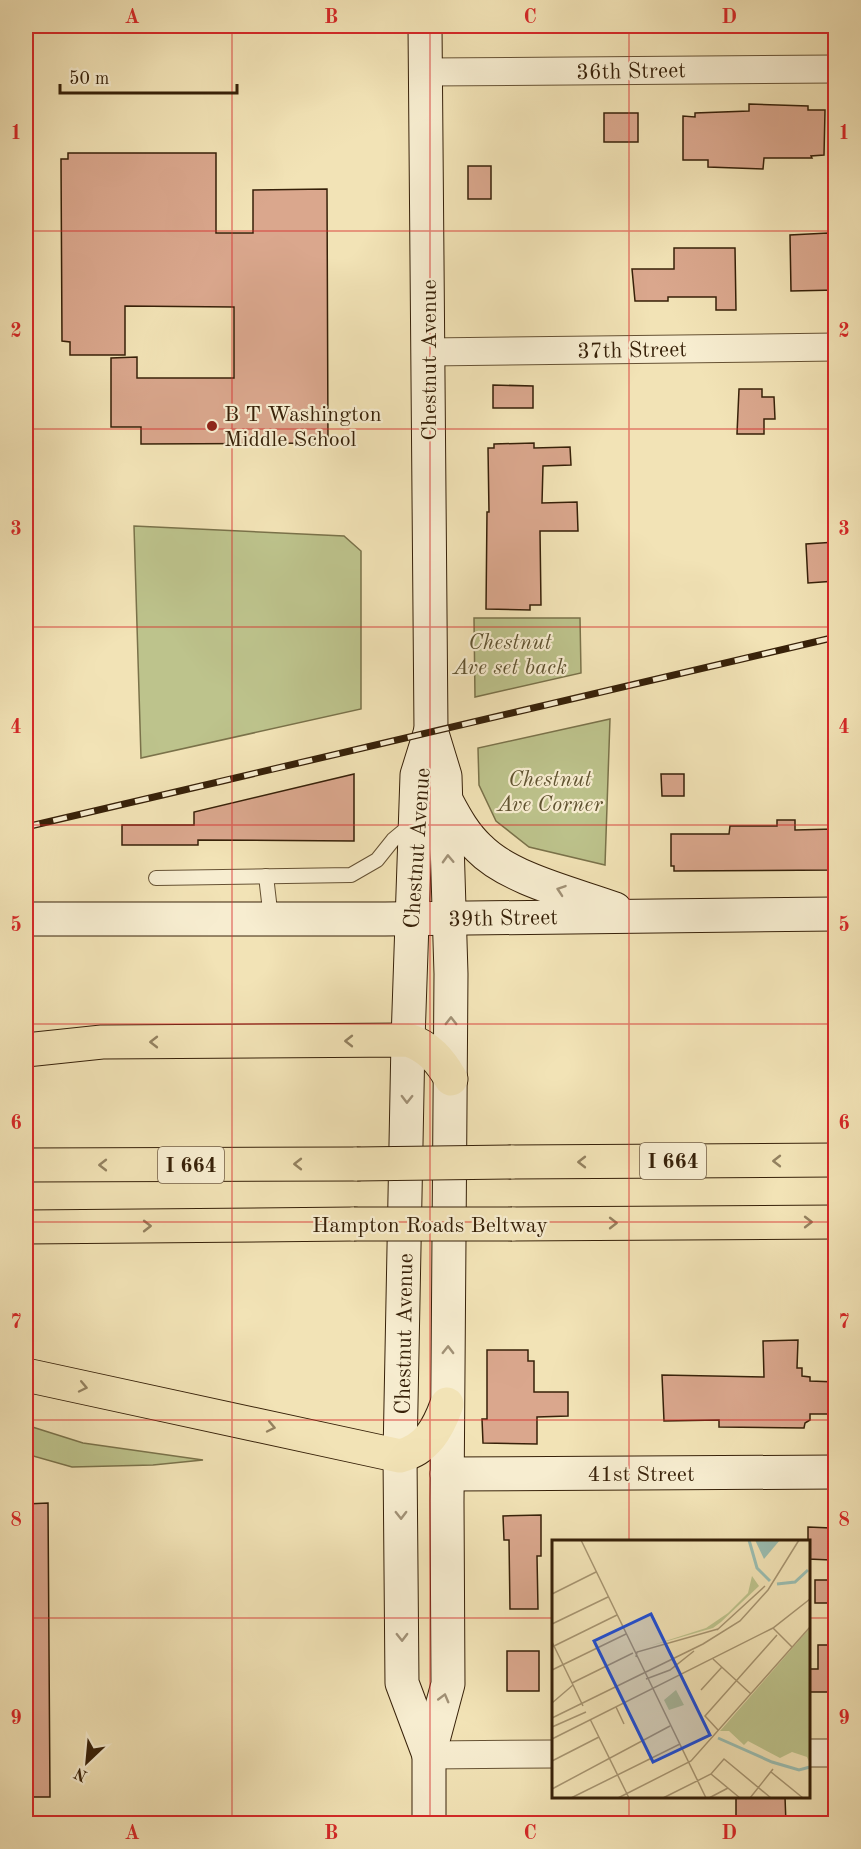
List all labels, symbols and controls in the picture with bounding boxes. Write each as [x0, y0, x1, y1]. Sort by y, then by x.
text: A [124, 8, 140, 28]
text: B [324, 8, 338, 28]
text: C [523, 8, 537, 28]
text: D [721, 8, 737, 28]
scale bar [60, 57, 237, 95]
street label: 36th Street [576, 60, 686, 84]
text: 50 m [69, 70, 109, 88]
text: 1 [10, 124, 22, 144]
text: 1 [838, 124, 850, 144]
street label: Chestnut Avenue [419, 279, 441, 441]
text: 2 [10, 322, 22, 342]
text: 2 [838, 322, 850, 342]
street label: 37th Street [577, 339, 687, 363]
place label: B T Washington Middle School [224, 404, 382, 451]
marker: B T Washington Middle School [205, 419, 219, 433]
text: 3 [10, 520, 22, 540]
text: 3 [838, 520, 850, 540]
park label: Chestnut Ave set back [452, 632, 567, 679]
text: 4 [10, 718, 22, 738]
text: 4 [838, 718, 850, 738]
street label: Chestnut Avenue [401, 767, 435, 929]
park label: Chestnut Ave Corner [496, 769, 603, 816]
one-way arrow [442, 855, 455, 864]
one-way arrow [556, 884, 567, 897]
street label: 39th Street [448, 907, 558, 931]
text: 5 [10, 915, 22, 936]
text: 5 [838, 915, 850, 936]
one-way arrow [445, 1016, 457, 1025]
one-way arrow [345, 1034, 354, 1047]
one-way arrow [150, 1036, 159, 1048]
one-way arrow [400, 1094, 413, 1103]
text: 6 [10, 1114, 22, 1134]
text: 6 [838, 1114, 850, 1134]
road number: I 664 [640, 1143, 706, 1179]
road number: I 664 [158, 1147, 224, 1183]
one-way arrow [773, 1155, 782, 1167]
one-way arrow [578, 1156, 587, 1168]
one-way arrow [294, 1158, 303, 1170]
one-way arrow [99, 1159, 108, 1171]
street label: Hampton Roads Beltway [312, 1215, 548, 1237]
one-way arrow [803, 1216, 812, 1228]
one-way arrow [608, 1217, 617, 1229]
one-way arrow [142, 1220, 151, 1232]
street label: Chestnut Avenue [393, 1253, 417, 1415]
text: 7 [10, 1313, 22, 1333]
text: 7 [838, 1313, 850, 1333]
one-way arrow [442, 1346, 454, 1355]
one-way arrow [77, 1380, 87, 1393]
one-way arrow [266, 1420, 276, 1433]
street label: 41st Street [587, 1464, 695, 1486]
one-way arrow [395, 1510, 407, 1519]
text: 8 [10, 1511, 22, 1531]
text: 8 [838, 1511, 850, 1531]
inset map [552, 1540, 810, 1798]
one-way arrow [396, 1633, 408, 1642]
one-way arrow [436, 1694, 449, 1704]
text: 9 [10, 1709, 22, 1729]
text: 9 [838, 1709, 850, 1729]
north arrow [57, 1732, 117, 1792]
text: N [72, 1763, 90, 1784]
text: A [124, 1824, 140, 1844]
text: B [324, 1824, 338, 1844]
text: C [523, 1824, 537, 1844]
text: D [721, 1824, 737, 1844]

